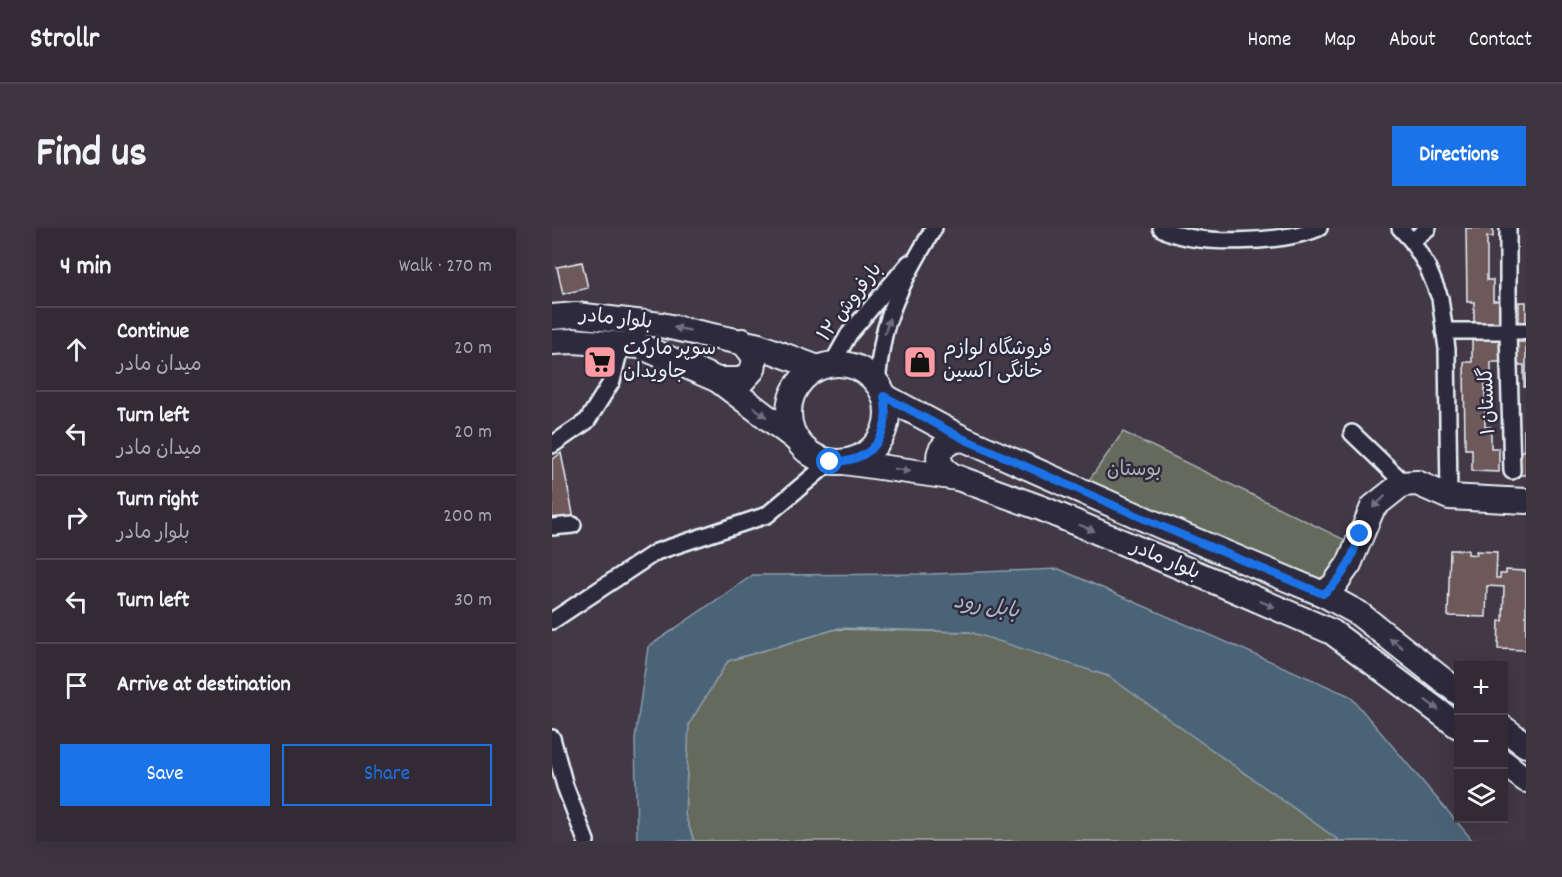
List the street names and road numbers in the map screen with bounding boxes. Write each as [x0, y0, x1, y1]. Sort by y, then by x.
street label: بارفروش ۱۲ [812, 258, 890, 348]
street label: بلوار مادر [576, 302, 654, 338]
street label: گلستان ۱ [1474, 367, 1504, 435]
street label: بلوار مادر [1124, 533, 1204, 588]

